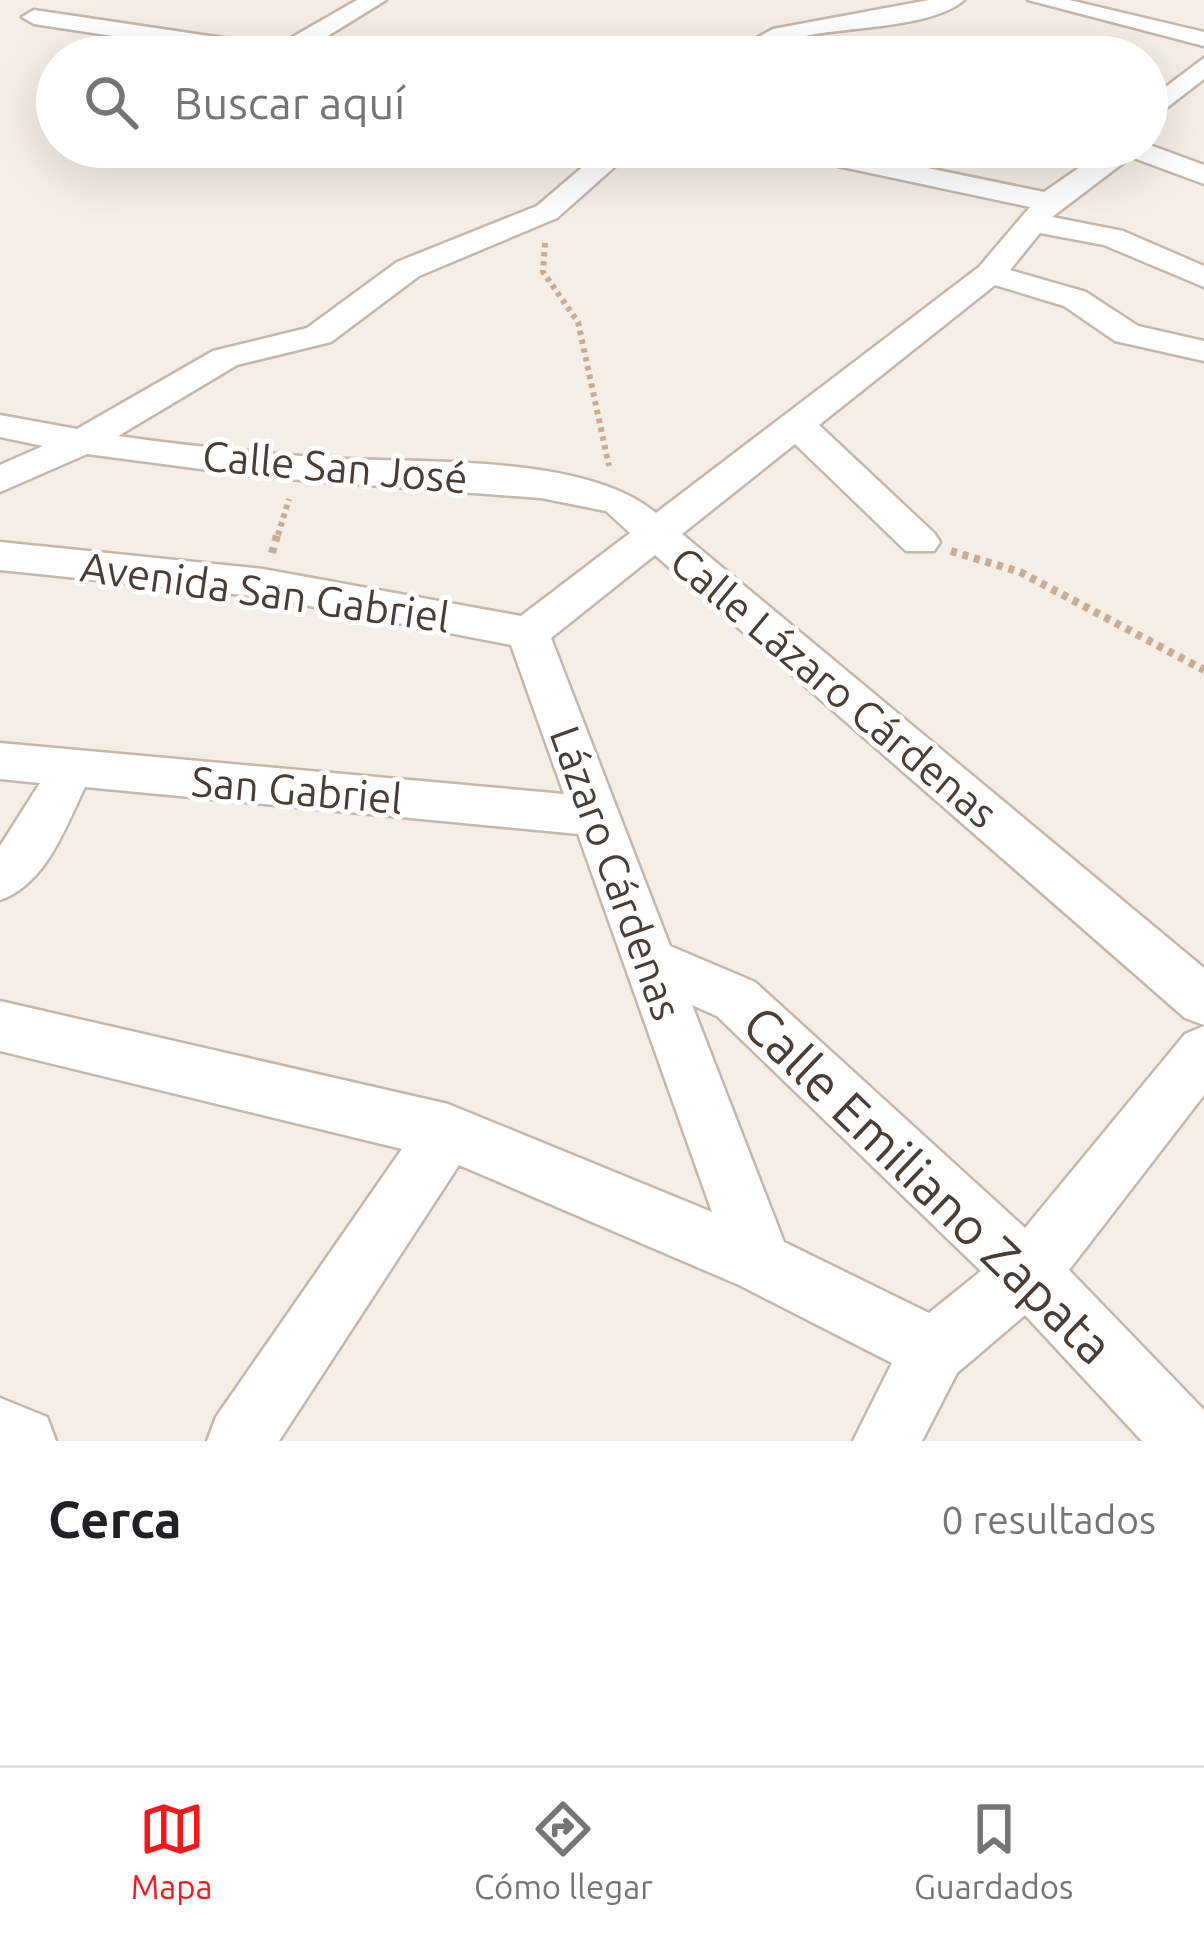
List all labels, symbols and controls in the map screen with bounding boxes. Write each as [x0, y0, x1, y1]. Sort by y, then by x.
search box [36, 36, 1168, 168]
icon: search [78, 69, 144, 135]
text: Buscar aquí [174, 77, 405, 128]
street label: Calle San José [200, 431, 470, 502]
street label: Calle Lázaro Cárdenas [662, 537, 1007, 837]
street label: Avenida San Gabriel [78, 542, 452, 641]
street label: Lázaro Cárdenas [542, 720, 691, 1026]
street label: San Gabriel [190, 757, 404, 822]
street label: Calle Emiliano Zapata [733, 994, 1125, 1375]
text: Cerca [48, 1490, 182, 1548]
text: 0 resultados [942, 1498, 1156, 1541]
tab: Mapa [131, 1796, 213, 1905]
tab: Cómo llegar [474, 1796, 653, 1905]
tab: Guardados [914, 1796, 1073, 1905]

